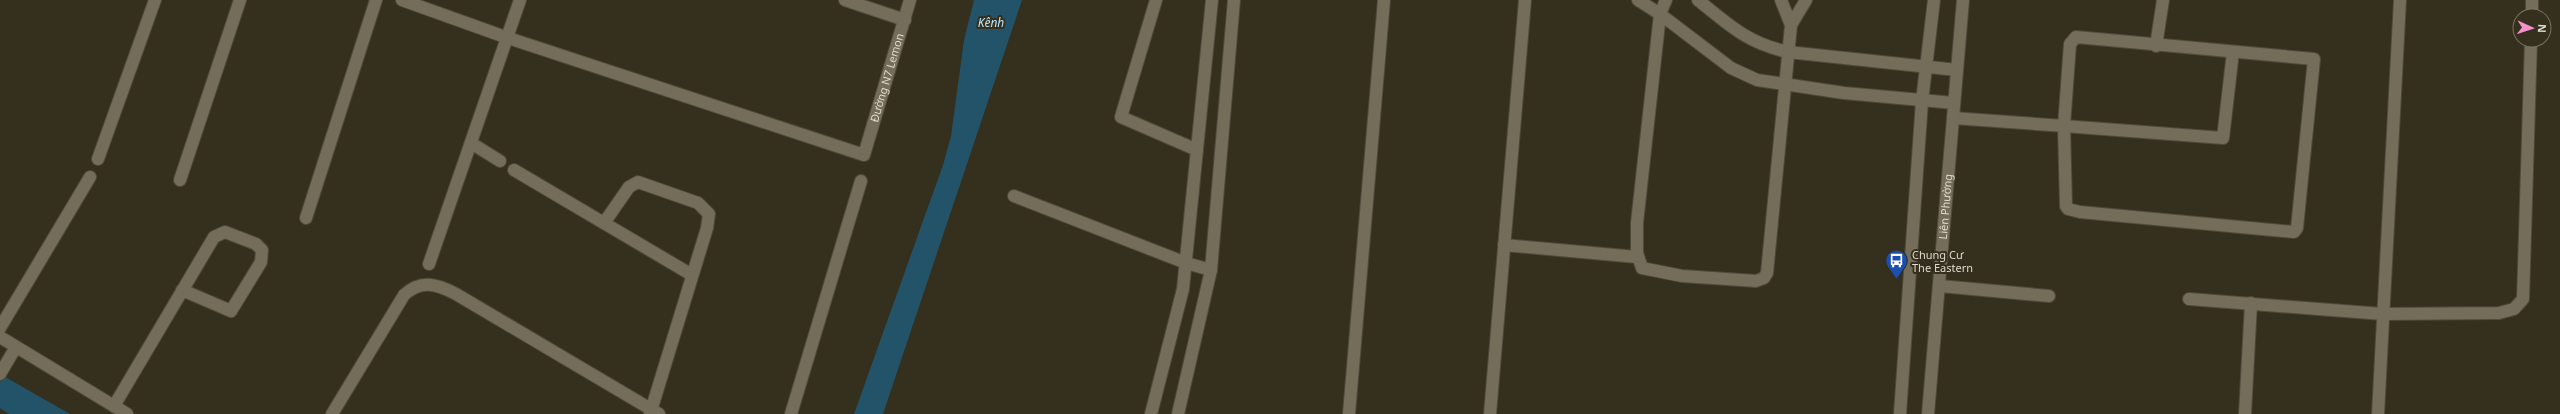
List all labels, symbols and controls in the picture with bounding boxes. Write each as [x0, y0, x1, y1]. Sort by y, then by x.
north arrow [2512, 8, 2552, 48]
water label: Kênh [978, 14, 1004, 31]
text: N [2535, 24, 2550, 33]
street label: Đường N7 Lemon [866, 31, 907, 124]
street label: Liên Phường [1935, 173, 1955, 240]
place label: Chung Cư The Eastern [1912, 247, 1973, 275]
bus stop icon: Chung Cư The Eastern [1884, 248, 1910, 281]

